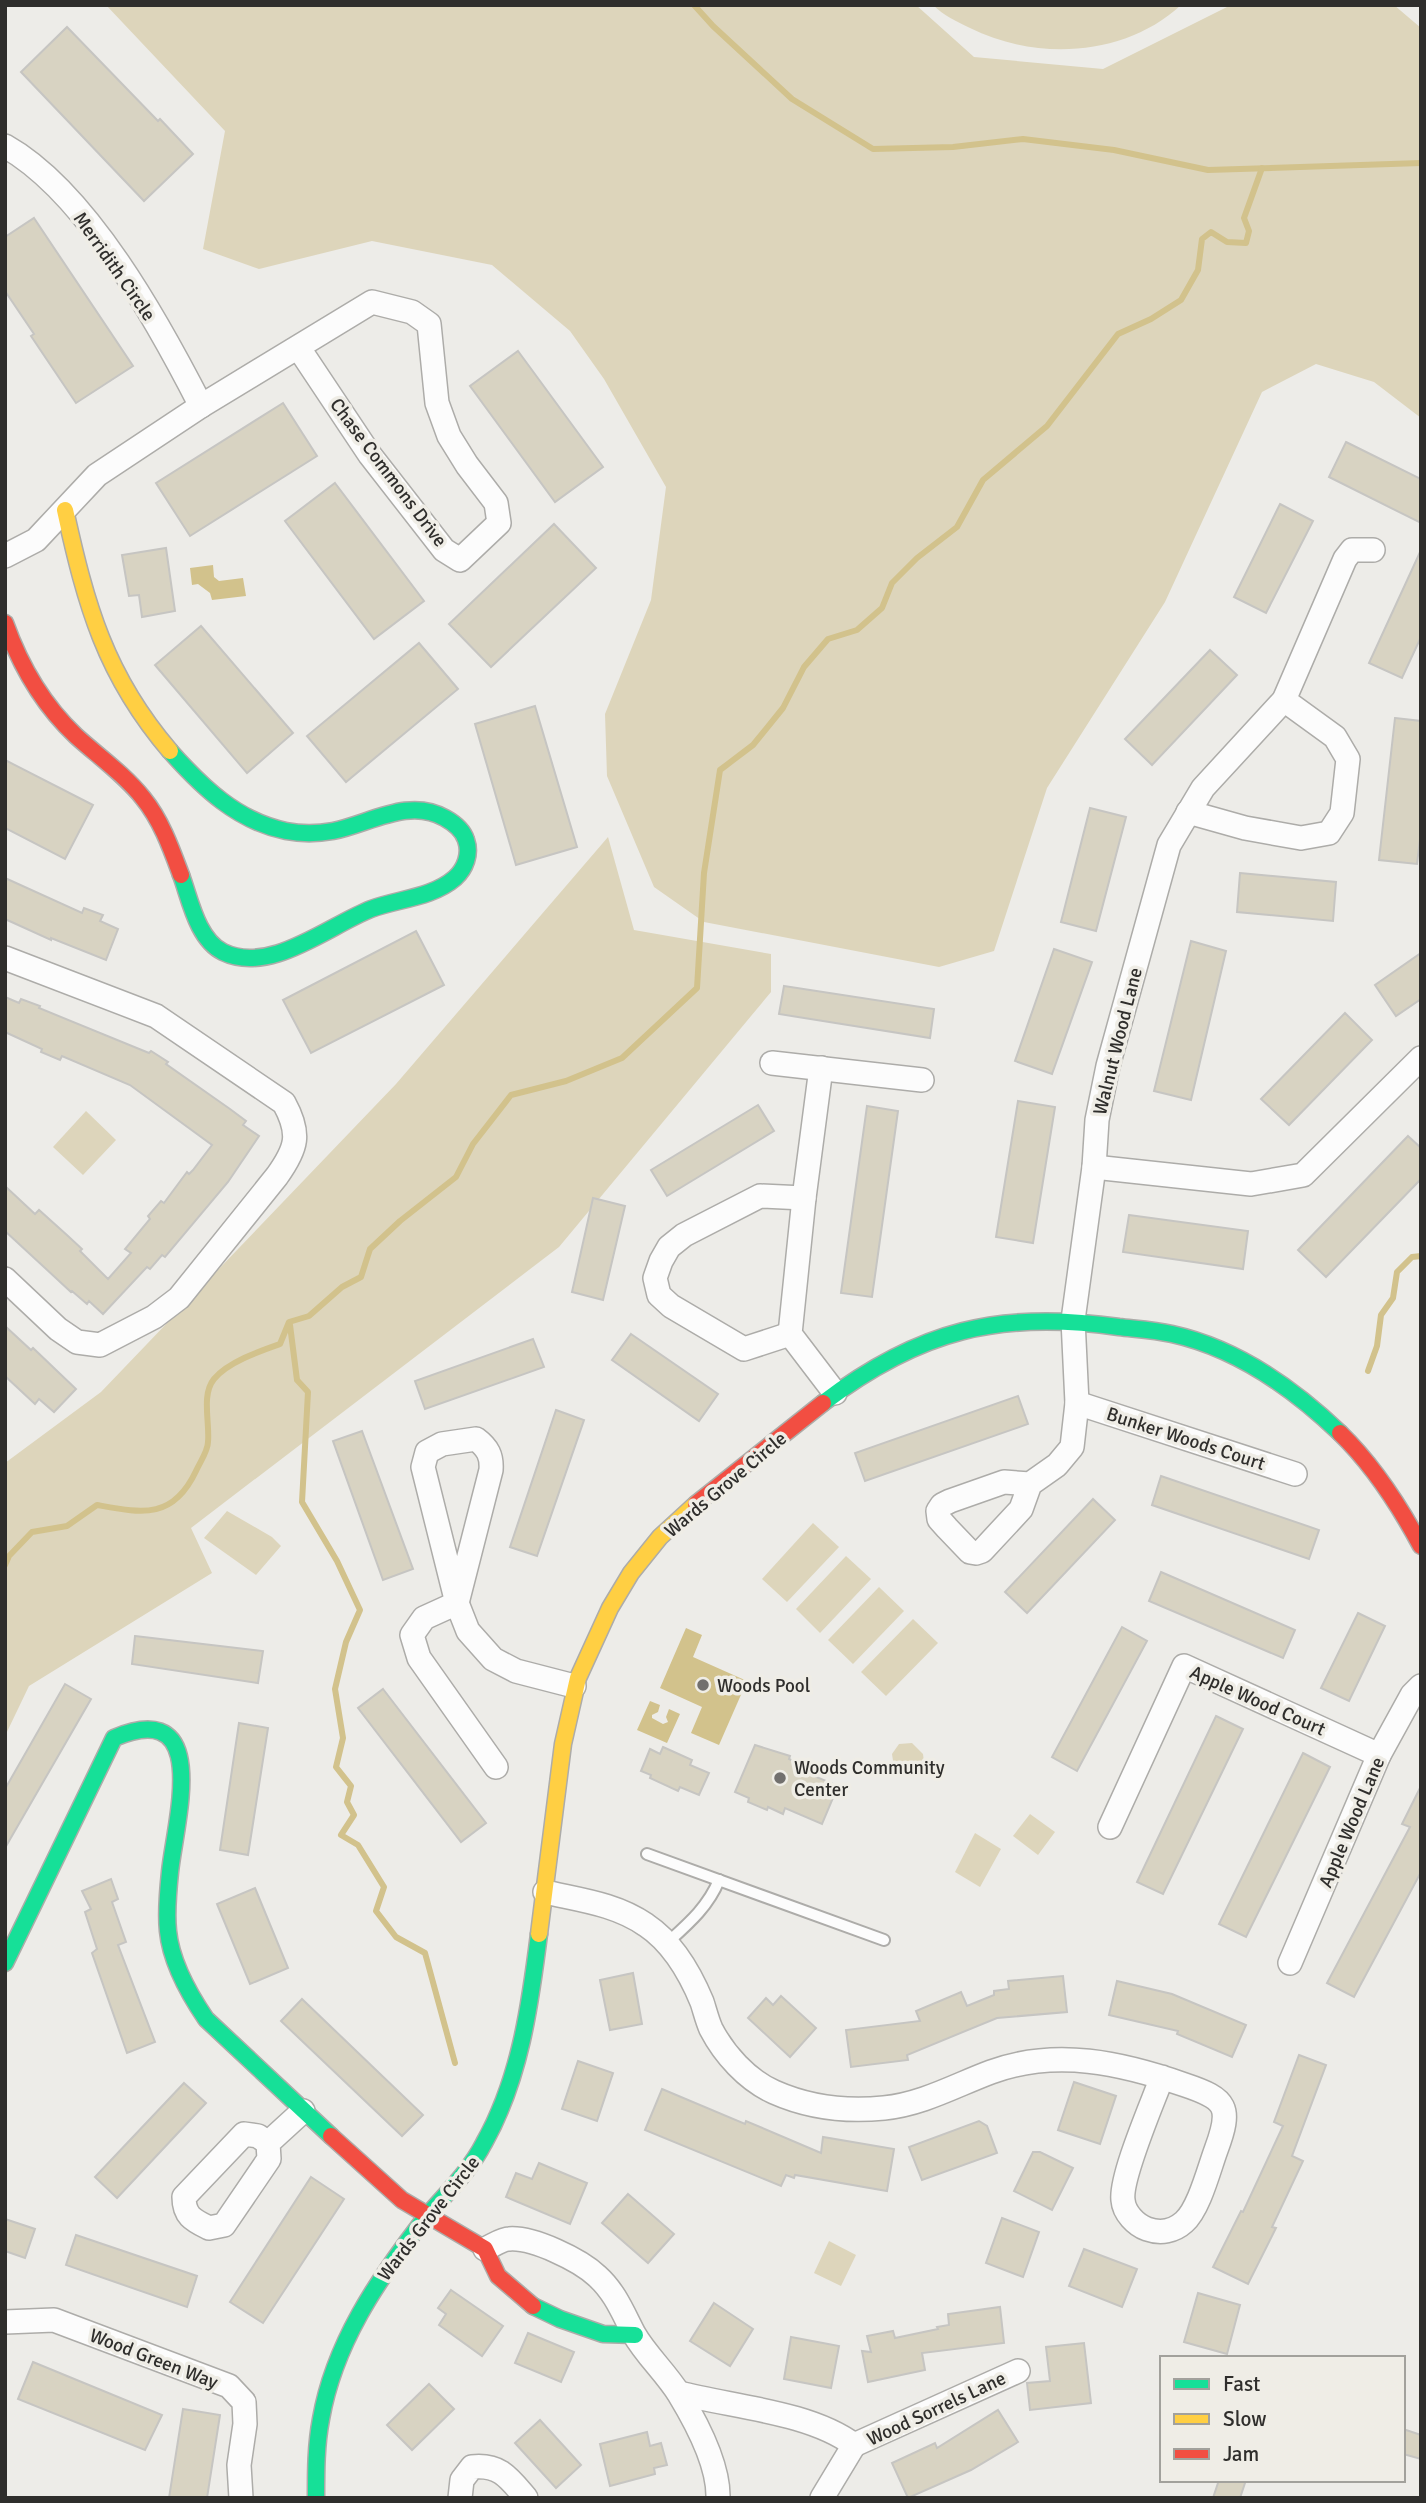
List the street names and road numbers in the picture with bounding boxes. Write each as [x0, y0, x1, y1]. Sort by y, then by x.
street label: Merridith Circle [68, 207, 161, 326]
street label: Chase Commons Drive [324, 393, 452, 552]
street label: Walnut Wood Lane [1088, 965, 1148, 1117]
street label: Bunker Woods Court [1103, 1402, 1268, 1476]
street label: Wards Grove Circle [660, 1427, 792, 1543]
street label: Apple Wood Court [1186, 1660, 1329, 1742]
street label: Apple Wood Lane [1314, 1754, 1390, 1891]
street label: Wards Grove Circle [372, 2151, 485, 2286]
street label: Wood Green Way [86, 2323, 221, 2394]
street label: Wood Sorrels Lane [863, 2366, 1010, 2452]

